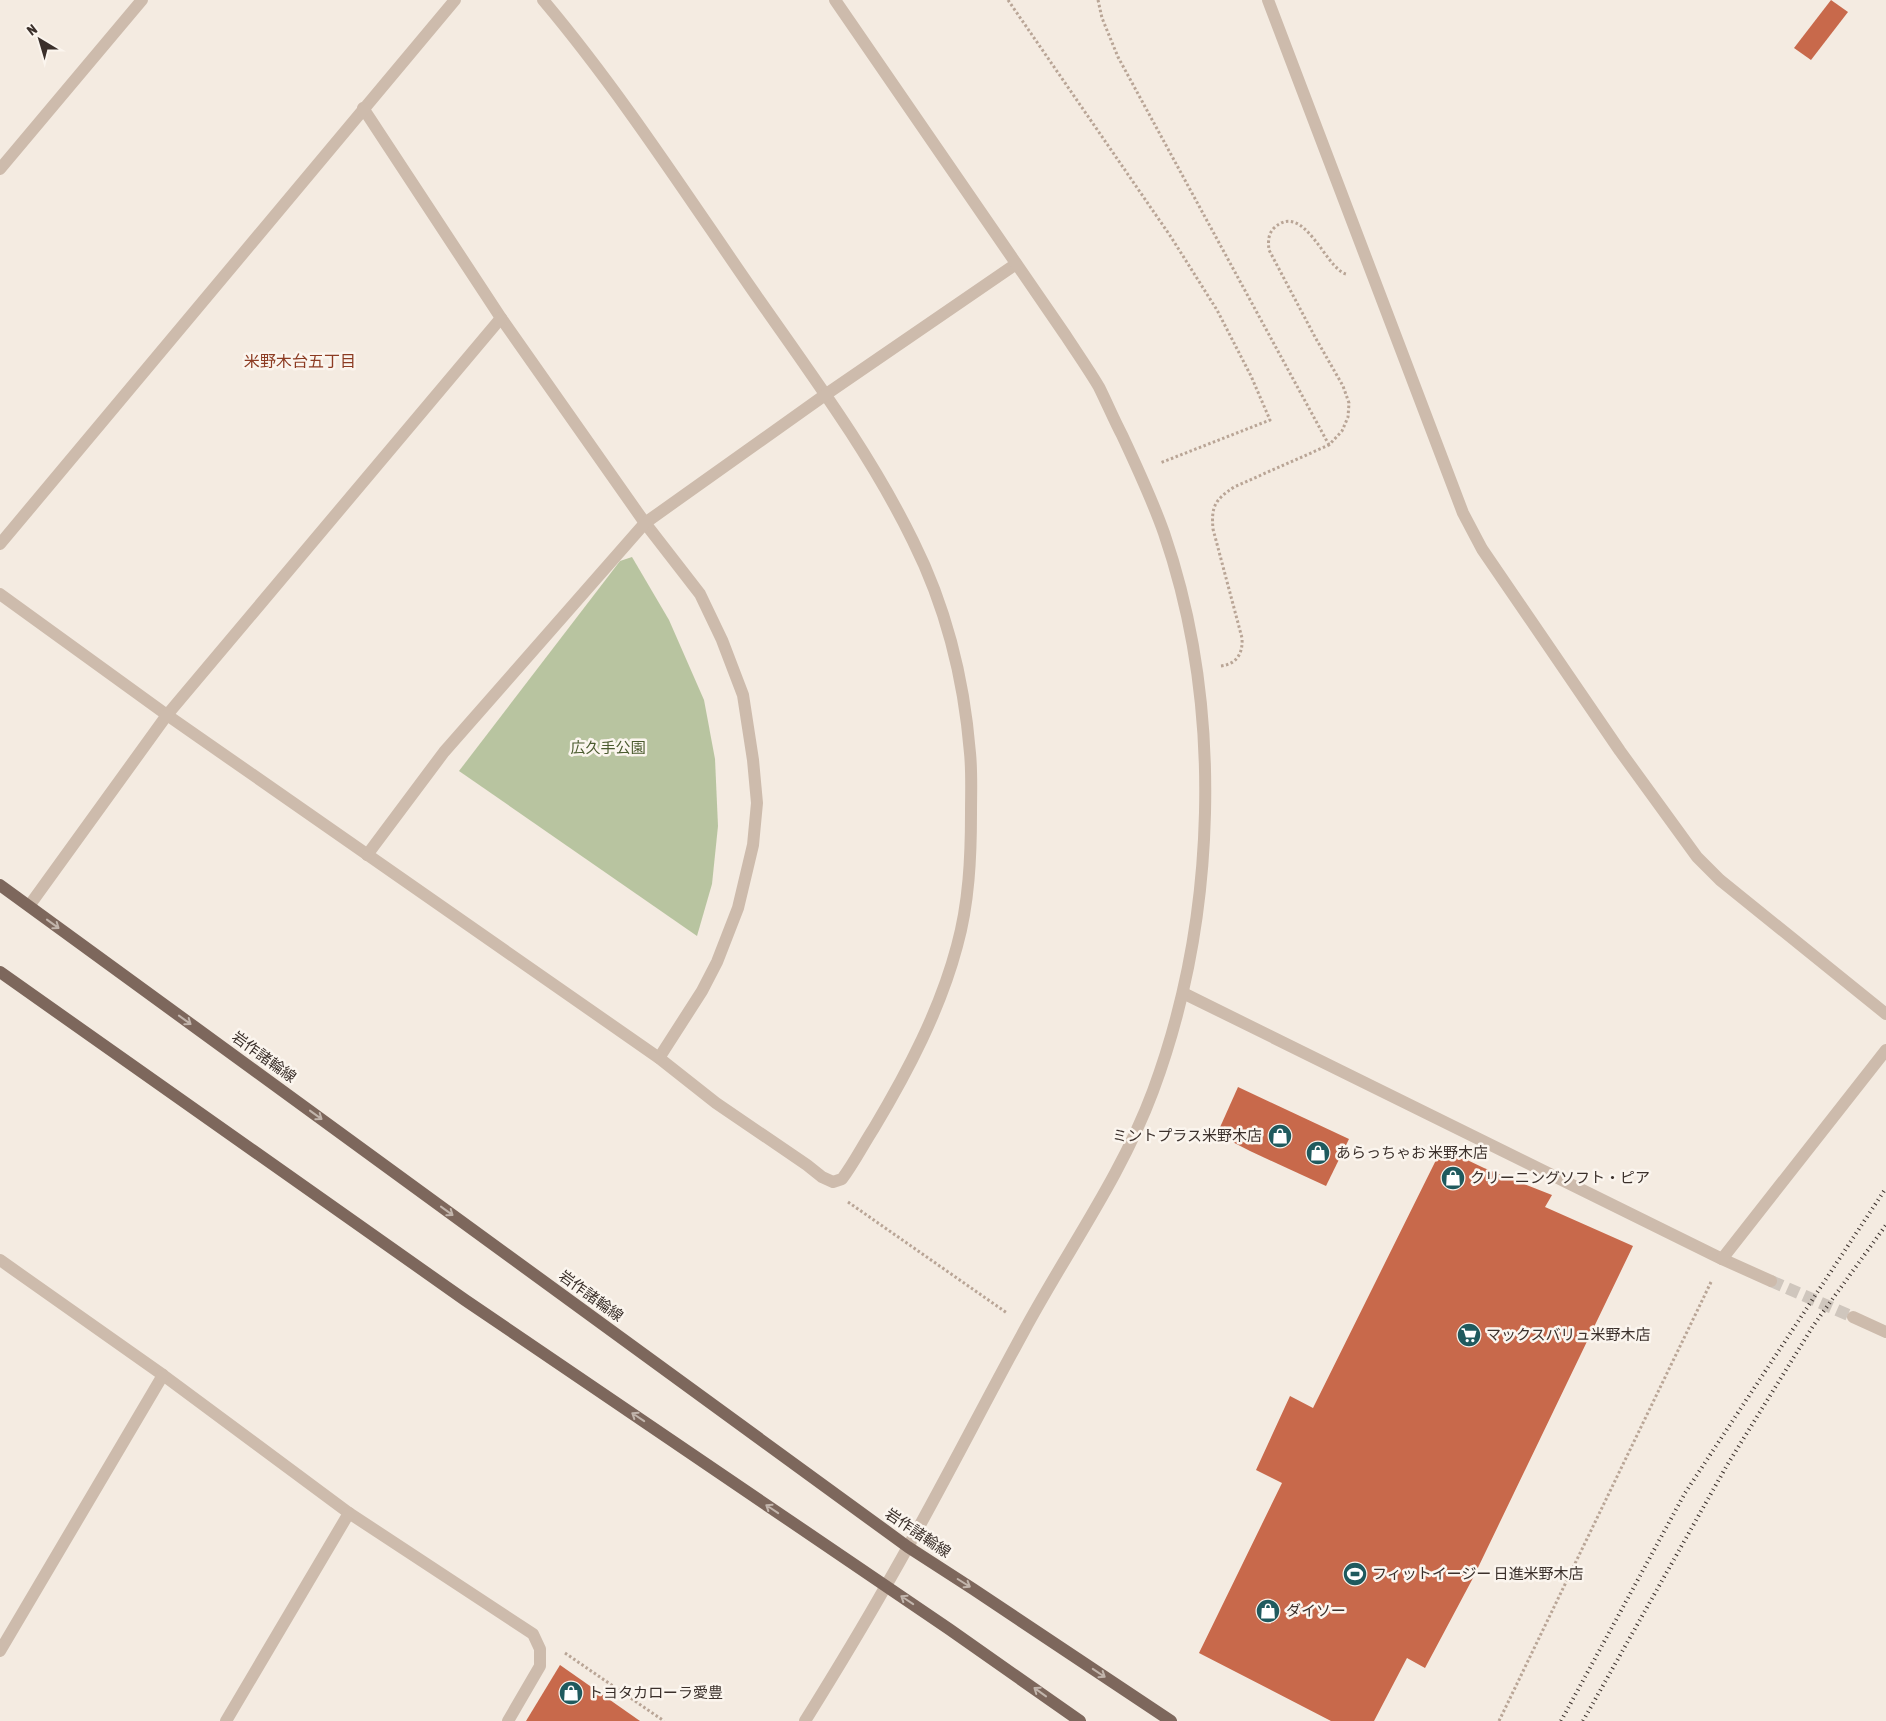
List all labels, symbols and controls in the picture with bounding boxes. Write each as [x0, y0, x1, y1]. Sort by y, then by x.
north arrow [15, 15, 65, 65]
text: N [24, 21, 40, 39]
district label: 米野木台五丁目 [244, 352, 356, 370]
park label: 広久手公園 [570, 739, 646, 756]
one-way arrow [46, 919, 60, 929]
one-way arrow [178, 1014, 191, 1025]
street label: 岩作諸輪線 [229, 1028, 300, 1086]
one-way arrow [309, 1110, 323, 1120]
shop icon: ミントプラス米野木店 [1267, 1123, 1293, 1149]
place label: ミントプラス米野木店 [1112, 1127, 1262, 1144]
shop icon: あらっちゃお 米野木店 [1305, 1140, 1331, 1166]
place label: あらっちゃお 米野木店 [1336, 1144, 1488, 1161]
shop icon: クリーニングソフト・ピア [1440, 1165, 1466, 1191]
place label: クリーニングソフト・ピア [1470, 1169, 1650, 1186]
one-way arrow [440, 1206, 454, 1216]
street label: 岩作諸輪線 [556, 1267, 627, 1325]
supermarket icon: マックスバリュ米野木店 [1456, 1322, 1482, 1348]
place label: マックスバリュ米野木店 [1486, 1326, 1651, 1343]
one-way arrow [631, 1412, 645, 1423]
one-way arrow [765, 1504, 779, 1514]
street label: 岩作諸輪線 [882, 1505, 954, 1561]
sports icon: フィットイージー 日進米野木店 [1342, 1561, 1368, 1587]
place label: フィットイージー 日進米野木店 [1372, 1565, 1583, 1582]
one-way arrow [957, 1577, 971, 1588]
one-way arrow [900, 1595, 914, 1605]
shop icon: ダイソー [1255, 1598, 1281, 1624]
place label: ダイソー [1286, 1602, 1346, 1619]
one-way arrow [1092, 1668, 1106, 1678]
shop icon: トヨタカローラ愛豊 [558, 1680, 584, 1706]
place label: トヨタカローラ愛豊 [588, 1684, 723, 1701]
one-way arrow [1034, 1687, 1047, 1698]

